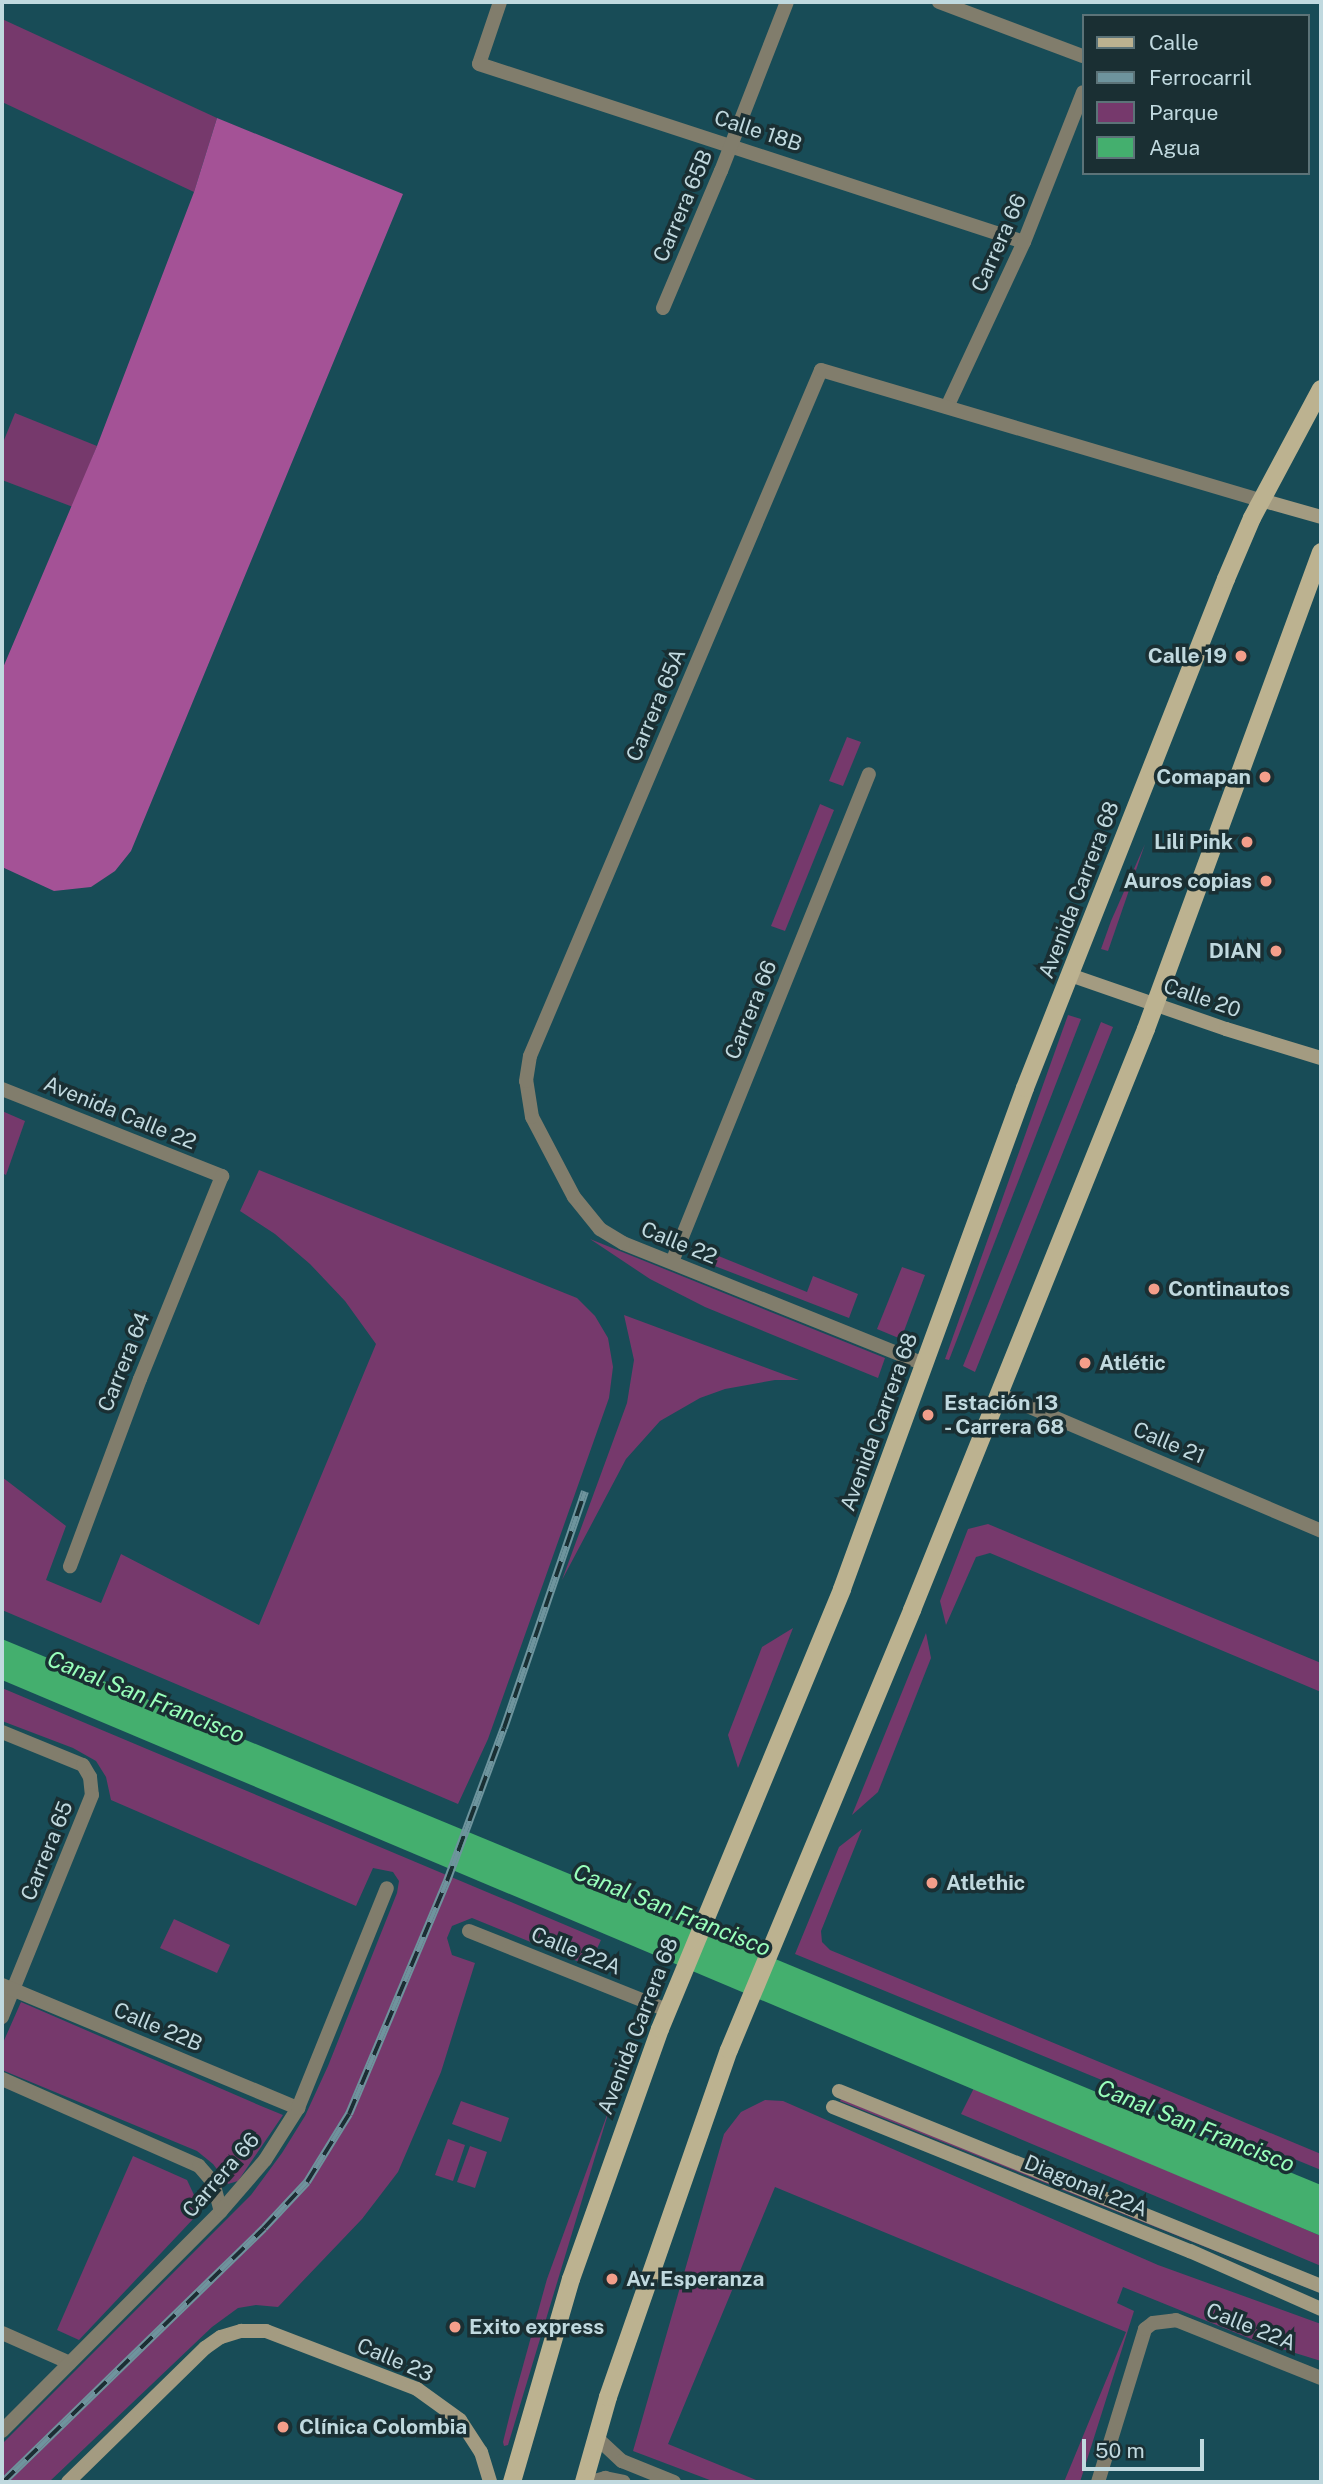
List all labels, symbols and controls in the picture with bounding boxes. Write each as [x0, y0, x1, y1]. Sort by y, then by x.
legend [1082, 14, 1309, 175]
text: Calle [1149, 30, 1199, 55]
text: Ferrocarril [1149, 65, 1252, 90]
text: Parque [1149, 100, 1218, 125]
street label: Calle 18B [711, 105, 805, 157]
text: Agua [1149, 135, 1200, 160]
street label: Carrera 65B [648, 146, 718, 266]
street label: Carrera 66 [966, 190, 1032, 296]
place label: Calle 19 [1148, 643, 1227, 669]
street label: Carrera 65A [621, 645, 691, 765]
marker: Calle 19 [1233, 648, 1249, 664]
place label: Comapan [1156, 764, 1251, 790]
marker: Comapan [1257, 769, 1273, 785]
street label: Avenida Carrera 68 [1034, 798, 1124, 982]
place label: Lili Pink [1154, 829, 1233, 855]
marker: Lili Pink [1239, 834, 1255, 850]
place label: Auros copias [1123, 868, 1252, 894]
marker: Auros copias [1258, 873, 1274, 889]
place label: DIAN [1209, 938, 1262, 964]
marker: DIAN [1268, 943, 1284, 959]
street label: Carrera 66 [720, 957, 782, 1063]
street label: Calle 20 [1160, 973, 1244, 1023]
street label: Avenida Calle 22 [40, 1071, 200, 1155]
street label: Calle 22 [637, 1216, 721, 1270]
place label: Continautos [1168, 1276, 1290, 1302]
marker: Continautos [1146, 1281, 1162, 1297]
street label: Carrera 64 [93, 1309, 155, 1415]
street label: Avenida Carrera 68 [835, 1330, 923, 1514]
place label: Atlétic [1099, 1350, 1166, 1376]
marker: Atlétic [1077, 1355, 1093, 1371]
place label: Estación 13 - Carrera 68 [944, 1390, 1066, 1440]
marker: Estación 13 - Carrera 68 [918, 1405, 938, 1425]
street label: Calle 21 [1129, 1417, 1209, 1469]
water label: Canal San Francisco [43, 1645, 249, 1749]
street label: Carrera 65 [16, 1798, 78, 1904]
water label: Canal San Francisco [569, 1858, 775, 1962]
place label: Atlethic [946, 1870, 1025, 1896]
marker: Atlethic [924, 1875, 940, 1891]
street label: Calle 22A [527, 1922, 625, 1980]
street label: Avenida Carrera 68 [593, 1934, 683, 2118]
street label: Calle 22B [110, 1997, 206, 2057]
water label: Canal San Francisco [1093, 2074, 1299, 2178]
street label: Carrera 66 [177, 2127, 265, 2223]
street label: Diagonal 22A [1021, 2150, 1151, 2222]
place label: Av. Esperanza [626, 2266, 764, 2292]
marker: Av. Esperanza [604, 2271, 620, 2287]
street label: Calle 22A [1202, 2298, 1300, 2356]
place label: Exito express [469, 2314, 605, 2340]
marker: Exito express [447, 2319, 463, 2335]
street label: Calle 23 [353, 2333, 437, 2387]
place label: Clínica Colombia [299, 2414, 467, 2440]
marker: Clínica Colombia [273, 2417, 293, 2437]
scale bar [1085, 2424, 1208, 2468]
text: 50 m [1095, 2438, 1145, 2463]

